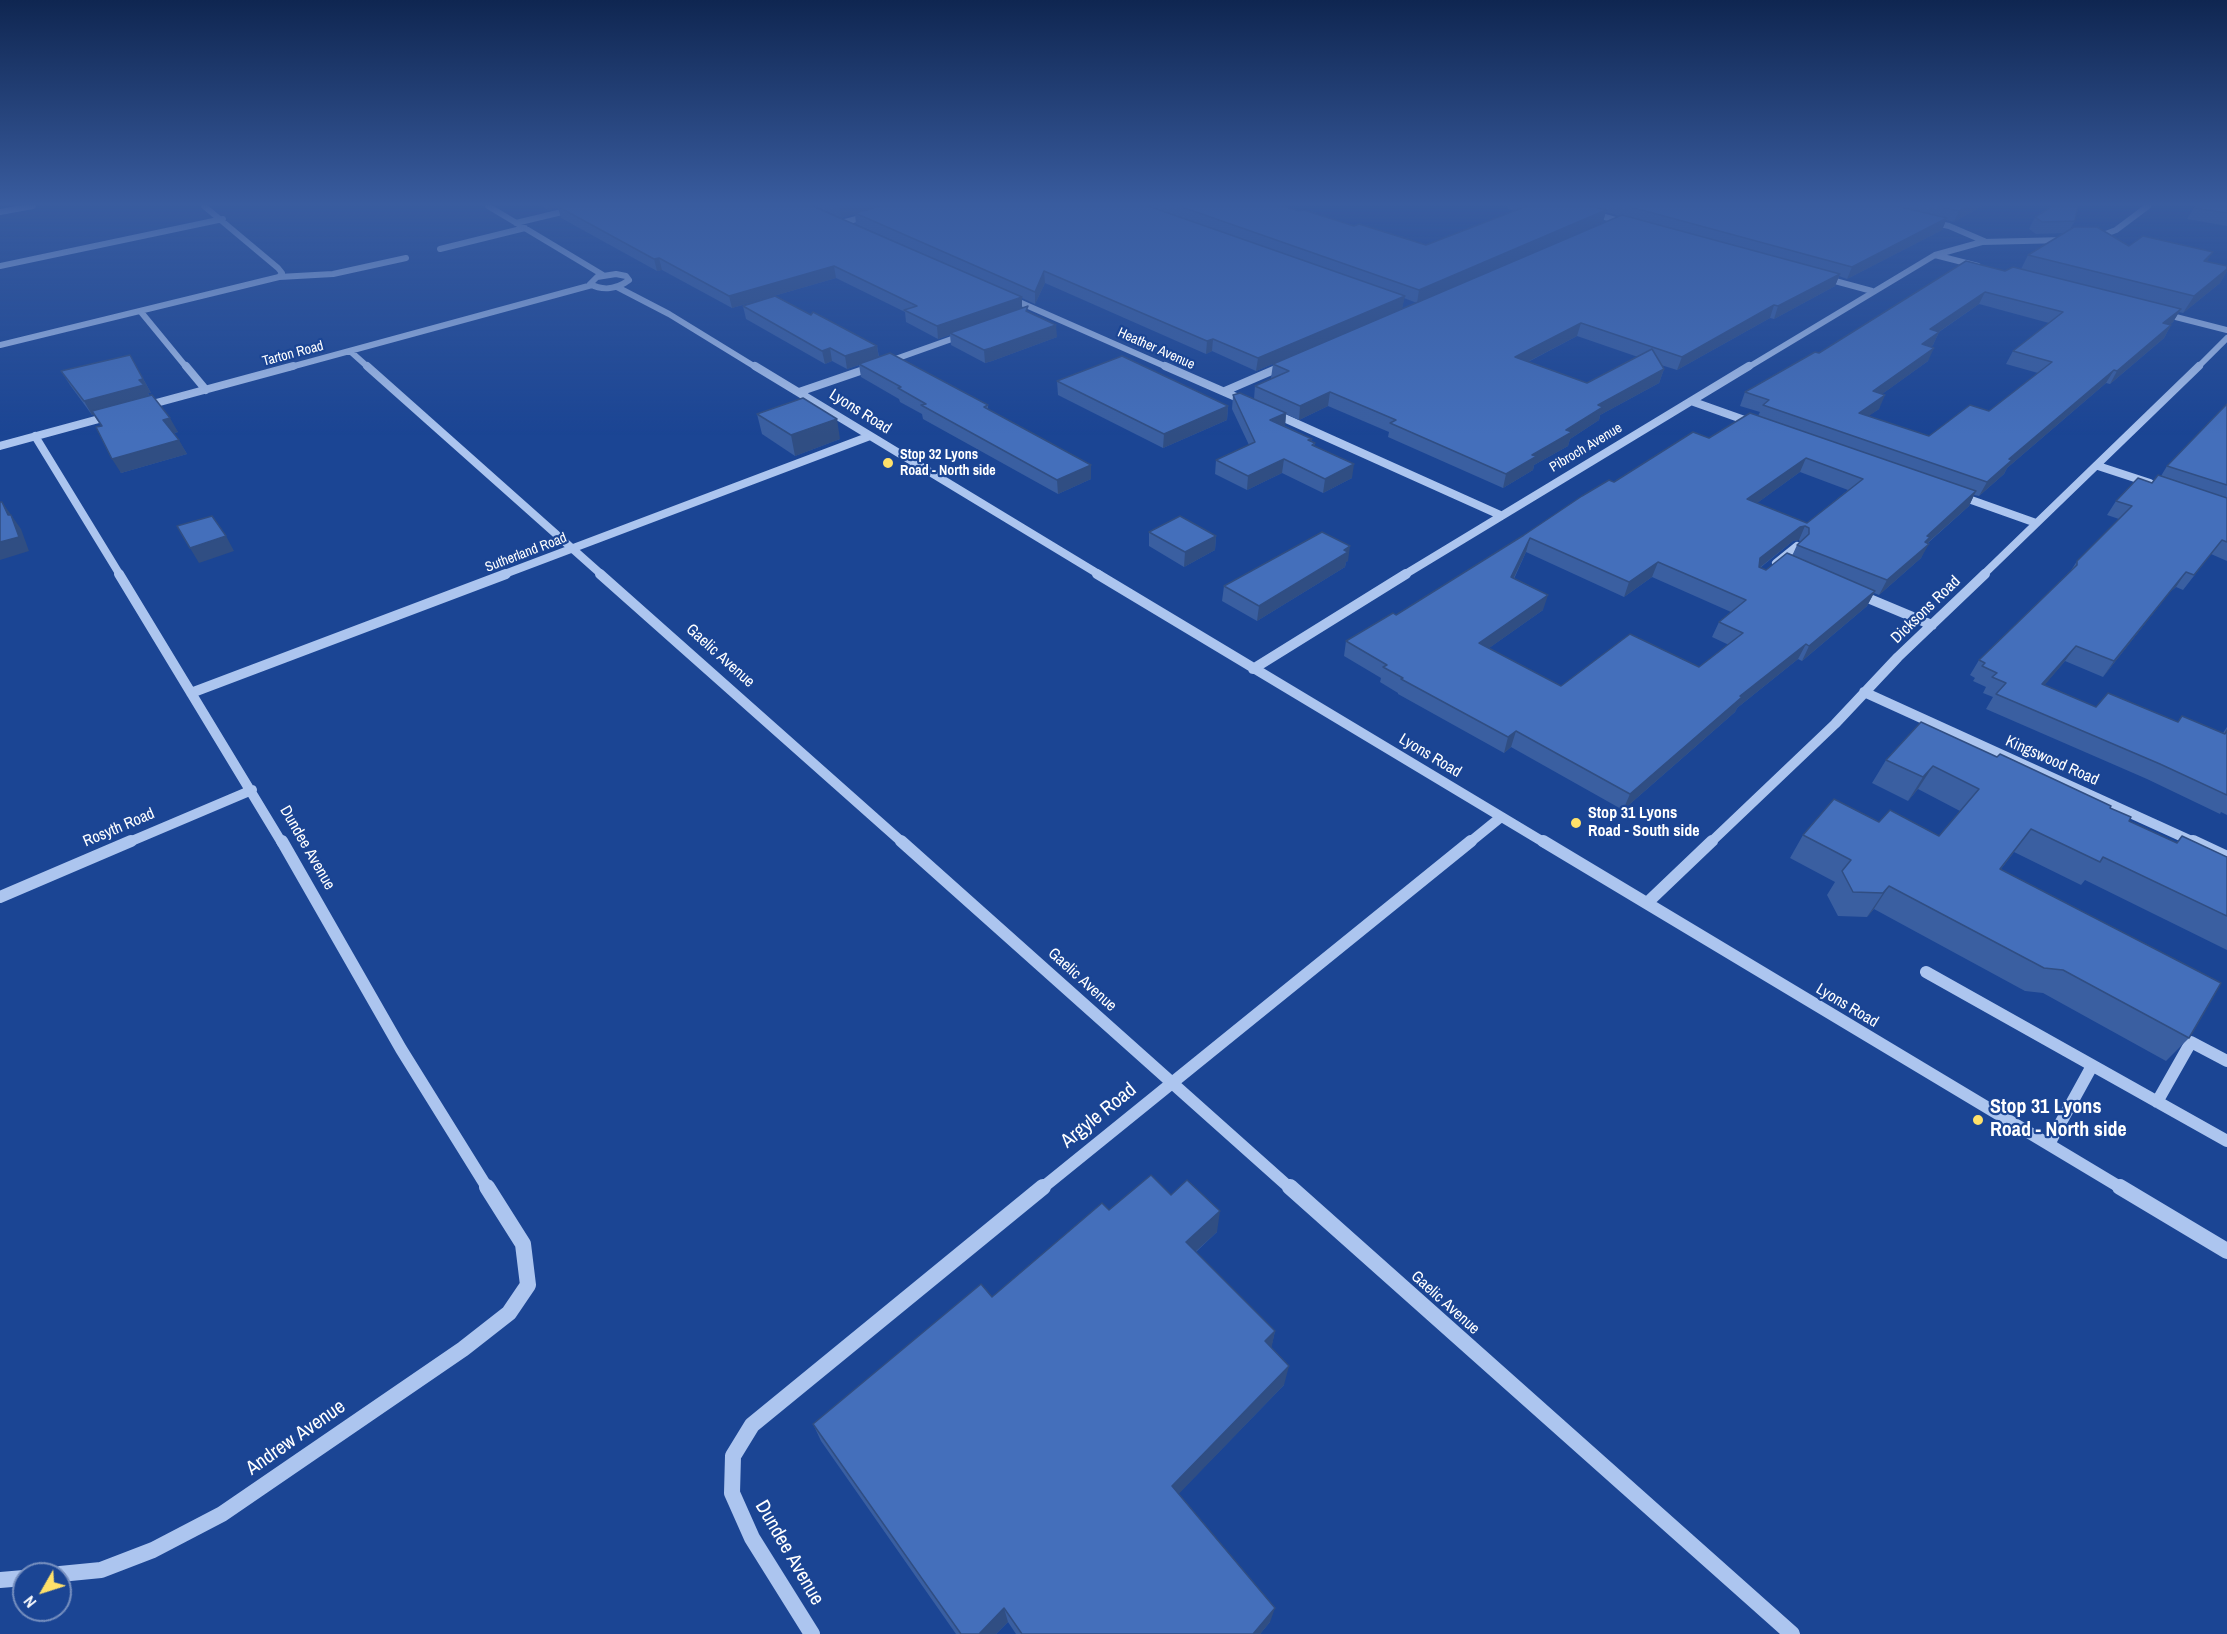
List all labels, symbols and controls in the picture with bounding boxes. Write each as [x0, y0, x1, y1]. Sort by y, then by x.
street label: Heather Avenue [1115, 324, 1197, 374]
street label: Tarton Road [261, 338, 325, 370]
street label: Lyons Road [825, 385, 895, 439]
street label: Pibroch Avenue [1547, 420, 1625, 476]
place label: Stop 32 Lyons Road - North side [900, 447, 996, 479]
marker: Stop 32 Lyons Road - North side [881, 456, 895, 470]
street label: Sutherland Road [483, 530, 569, 576]
street label: Dicksons Road [1887, 572, 1965, 648]
street label: Gaelic Avenue [682, 620, 758, 692]
street label: Lyons Road [1395, 730, 1465, 782]
street label: Kingswood Road [2002, 732, 2102, 790]
street label: Dundee Avenue [275, 803, 339, 893]
street label: Rosyth Road [80, 804, 158, 852]
place label: Stop 31 Lyons Road - South side [1588, 804, 1700, 842]
marker: Stop 31 Lyons Road - South side [1569, 816, 1583, 830]
street label: Gaelic Avenue [1044, 944, 1120, 1016]
street label: Lyons Road [1812, 980, 1882, 1032]
street label: Argyle Road [1056, 1078, 1142, 1154]
place label: Stop 31 Lyons Road - North side [1990, 1096, 2127, 1143]
marker: Stop 31 Lyons Road - North side [1971, 1113, 1985, 1127]
street label: Gaelic Avenue [1407, 1267, 1483, 1339]
street label: Andrew Avenue [242, 1395, 350, 1481]
street label: Dundee Avenue [749, 1496, 829, 1610]
north arrow [12, 1562, 72, 1622]
text: N [18, 1591, 41, 1613]

